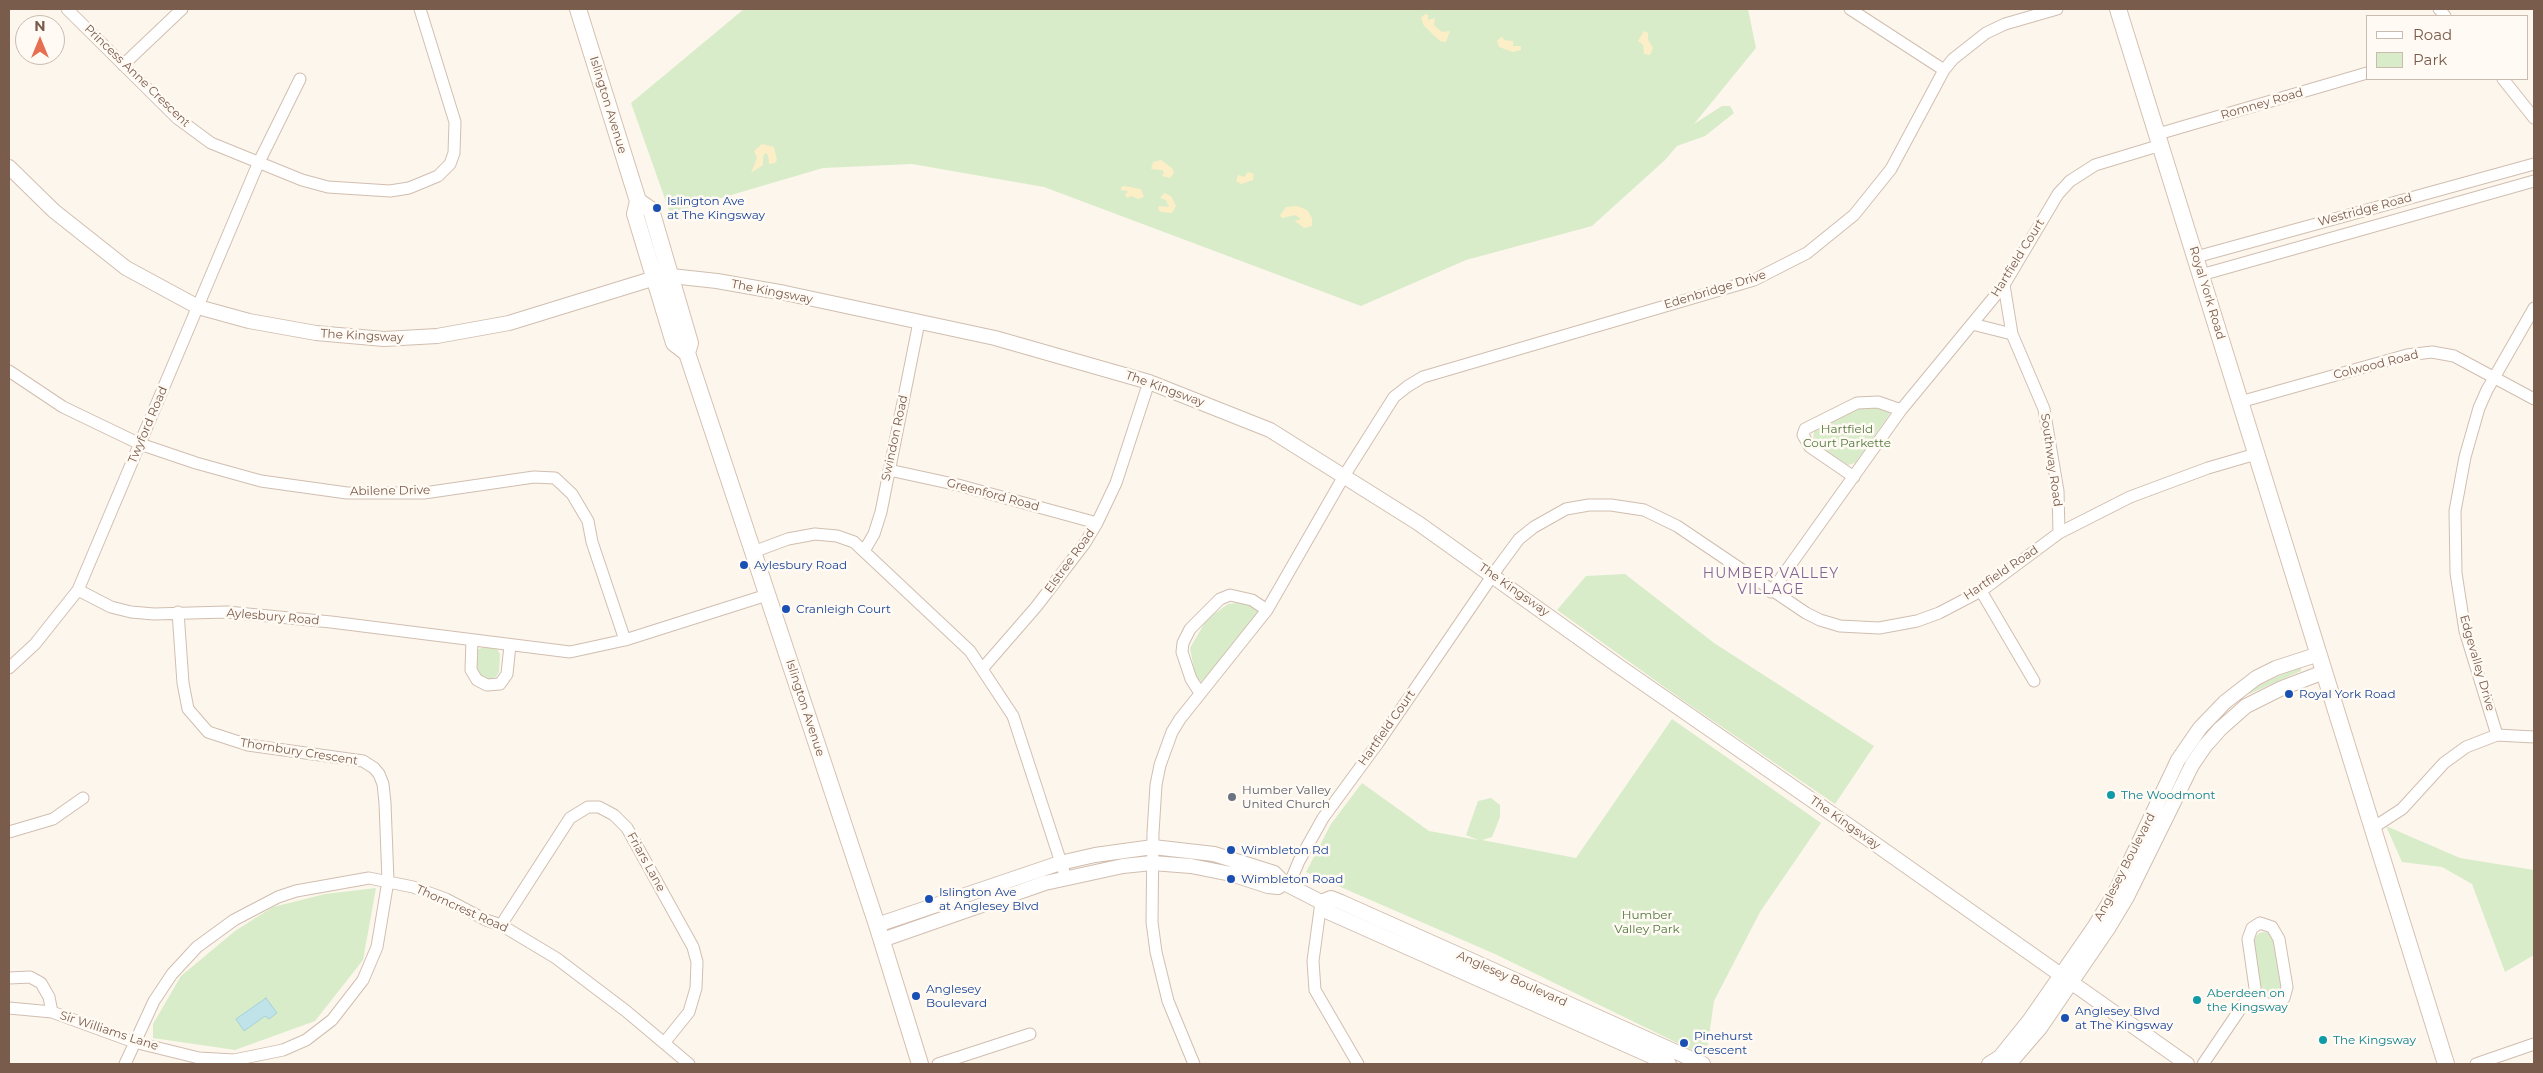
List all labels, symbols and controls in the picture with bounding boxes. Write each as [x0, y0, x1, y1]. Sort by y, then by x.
north arrow [15, 15, 65, 65]
legend [2366, 15, 2528, 80]
text: N [34, 17, 46, 35]
street label: Princess Anne Crescent [81, 22, 193, 130]
text: Road [2413, 25, 2452, 44]
text: Park [2413, 50, 2447, 69]
street label: Islington Avenue [586, 55, 630, 155]
street label: Romney Road [2219, 85, 2305, 123]
street label: Westridge Road [2316, 191, 2414, 229]
place label: Islington Ave at The Kingsway [667, 194, 765, 222]
marker: Islington Ave at The Kingsway [651, 202, 663, 214]
street label: Hartfield Court [1988, 216, 2048, 300]
street label: Royal York Road [2186, 245, 2228, 341]
street label: Edenbridge Drive [1662, 268, 1768, 312]
street label: The Kingsway [730, 277, 814, 307]
street label: The Kingsway [320, 327, 404, 345]
street label: Colwood Road [2332, 347, 2420, 383]
street label: The Kingsway [1124, 368, 1206, 410]
street label: Twyford Road [125, 384, 171, 466]
street label: Swindon Road [879, 394, 911, 482]
street label: Southway Road [2037, 412, 2065, 508]
park label: Hartfield Court Parkette [1803, 422, 1891, 450]
street label: Greenford Road [945, 476, 1041, 514]
street label: Abilene Drive [350, 483, 430, 499]
street label: Elstree Road [1042, 526, 1098, 596]
street label: Hartfield Road [1961, 543, 2041, 603]
place label: Aylesbury Road [754, 558, 847, 572]
marker: Aylesbury Road [738, 559, 750, 571]
street label: The Kingsway [1476, 560, 1552, 620]
district label: HUMBER VALLEY VILLAGE [1701, 566, 1841, 598]
place label: Cranleigh Court [796, 602, 891, 616]
marker: Cranleigh Court [780, 603, 792, 615]
street label: Aylesbury Road [226, 606, 320, 628]
street label: Edgevalley Drive [2456, 613, 2498, 713]
street label: Islington Avenue [783, 658, 827, 758]
street label: Hartfield Court [1355, 687, 1419, 769]
place label: Royal York Road [2299, 687, 2396, 701]
marker: Royal York Road [2283, 688, 2295, 700]
street label: Thornbury Crescent [239, 736, 359, 768]
place label: Humber Valley United Church [1242, 783, 1331, 811]
place label: The Woodmont [2121, 788, 2215, 802]
marker: The Woodmont [2105, 789, 2117, 801]
marker: Humber Valley United Church [1226, 791, 1238, 803]
street label: The Kingsway [1807, 793, 1883, 853]
street label: Anglesey Boulevard [2092, 811, 2158, 923]
street label: Friars Lane [624, 830, 668, 894]
place label: Wimbleton Rd [1241, 843, 1329, 857]
marker: Wimbleton Rd [1225, 844, 1237, 856]
place label: Wimbleton Road [1241, 872, 1343, 886]
marker: Wimbleton Road [1225, 873, 1237, 885]
street label: Thorncrest Road [414, 882, 510, 936]
place label: Islington Ave at Anglesey Blvd [939, 885, 1039, 913]
marker: Islington Ave at Anglesey Blvd [923, 893, 935, 905]
park label: Humber Valley Park [1614, 908, 1680, 936]
street label: Anglesey Boulevard [1455, 948, 1569, 1010]
place label: Anglesey Boulevard [926, 982, 987, 1010]
place label: Aberdeen on the Kingsway [2207, 986, 2288, 1014]
marker: Anglesey Boulevard [910, 990, 922, 1002]
marker: Aberdeen on the Kingsway [2191, 994, 2203, 1006]
place label: Anglesey Blvd at The Kingsway [2075, 1004, 2173, 1032]
street label: Sir Williams Lane [58, 1008, 160, 1054]
marker: Anglesey Blvd at The Kingsway [2059, 1012, 2071, 1024]
place label: Pinehurst Crescent [1694, 1029, 1753, 1057]
place label: The Kingsway [2333, 1033, 2416, 1047]
marker: The Kingsway [2317, 1034, 2329, 1046]
marker: Pinehurst Crescent [1678, 1037, 1690, 1049]

